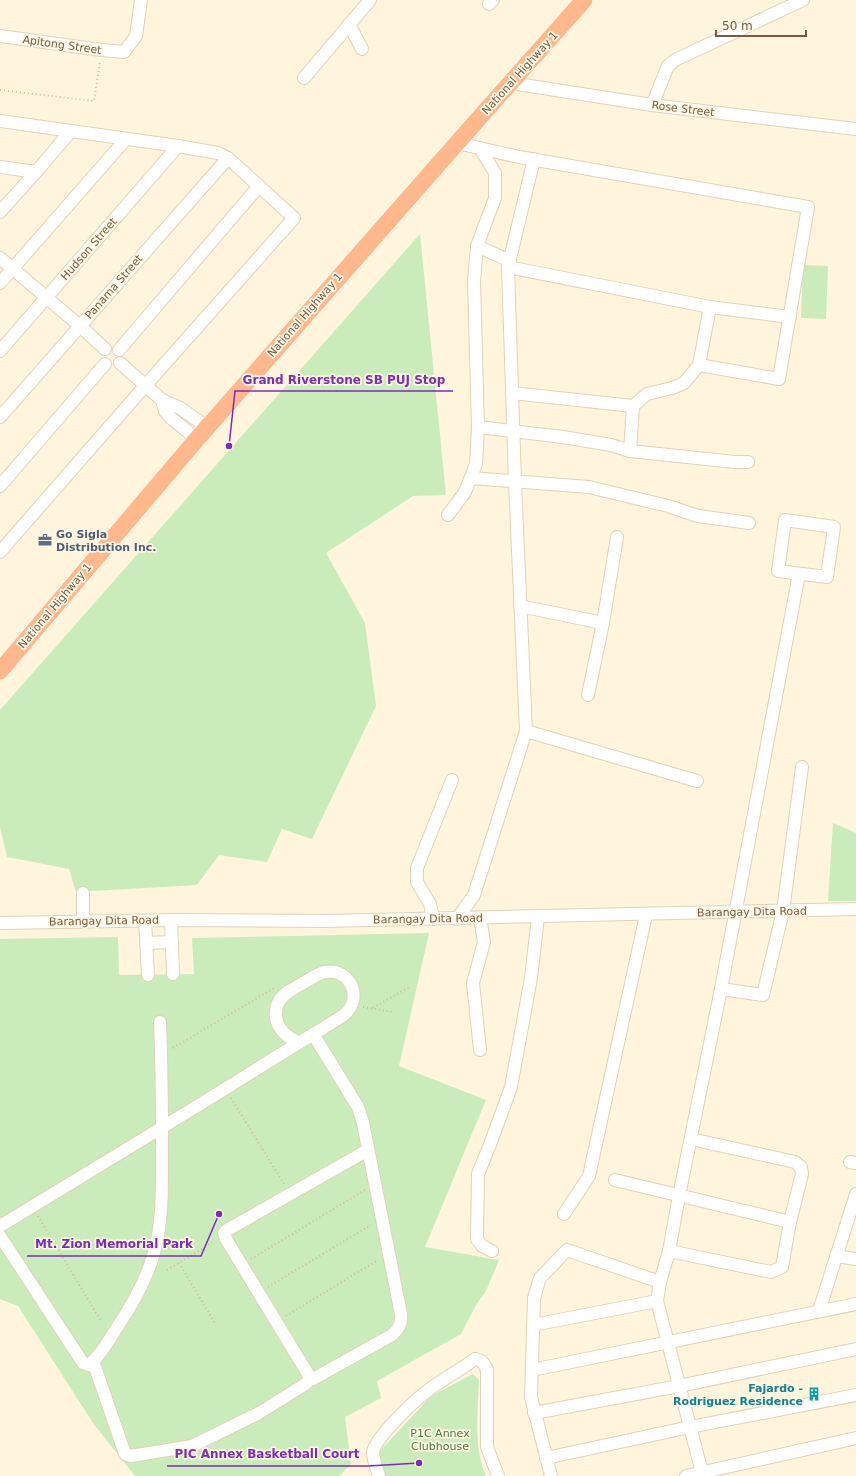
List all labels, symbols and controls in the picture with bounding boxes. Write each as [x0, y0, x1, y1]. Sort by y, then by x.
scale bar [716, 12, 806, 38]
text: 50 m [722, 19, 753, 33]
street label: National Highway 1 [479, 29, 561, 117]
street label: Apitong Street [22, 33, 103, 57]
street label: Rose Street [651, 99, 716, 119]
street label: Hudson Street [58, 215, 120, 283]
street label: Panama Street [83, 252, 146, 322]
street label: National Highway 1 [265, 270, 345, 360]
callout: Grand Riverstone SB PUJ Stop [235, 367, 453, 391]
text: Grand Riverstone SB PUJ Stop [243, 373, 446, 387]
place label: Go Sigla Distribution Inc. [56, 528, 156, 554]
office icon: Go Sigla Distribution Inc. [37, 532, 53, 548]
street label: National Highway 1 [16, 561, 94, 651]
street label: Barangay Dita Road [697, 905, 807, 919]
street label: Barangay Dita Road [373, 912, 483, 926]
street label: Barangay Dita Road [49, 914, 159, 928]
callout: Mt. Zion Memorial Park [27, 1232, 201, 1256]
text: Mt. Zion Memorial Park [35, 1237, 194, 1251]
place label: Fajardo - Rodriguez Residence [673, 1382, 803, 1408]
building icon: Fajardo - Rodriguez Residence [806, 1386, 822, 1402]
park label: P1C Annex Clubhouse [410, 1427, 470, 1453]
callout: PIC Annex Basketball Court [167, 1442, 368, 1466]
text: PIC Annex Basketball Court [175, 1447, 360, 1461]

